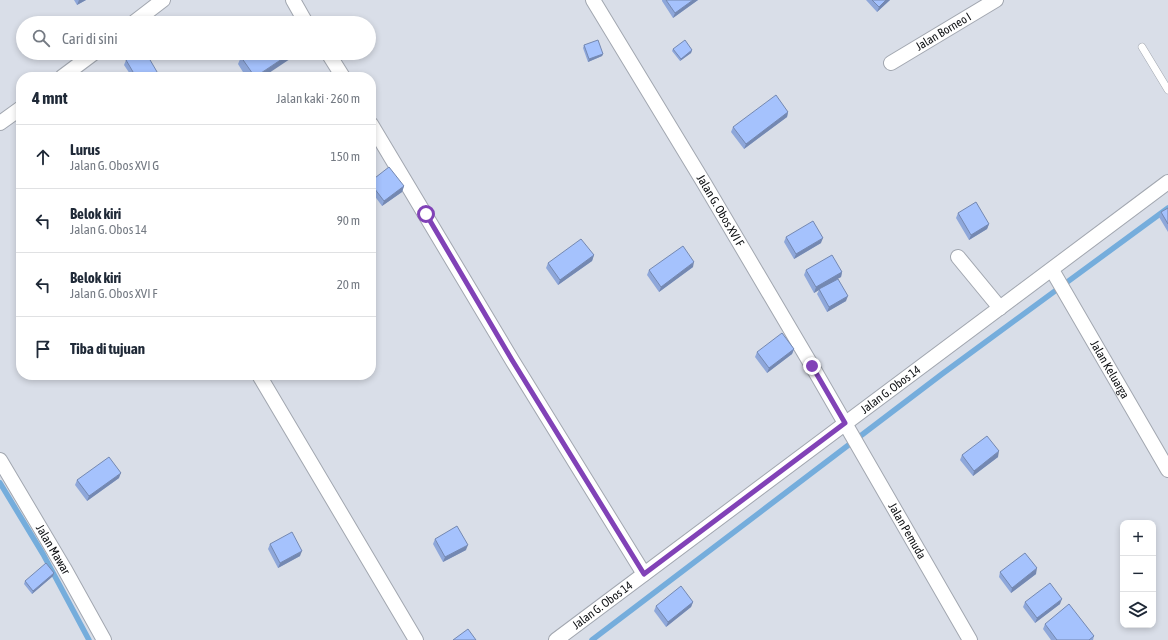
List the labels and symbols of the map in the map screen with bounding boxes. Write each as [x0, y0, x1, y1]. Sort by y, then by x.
street label: Jalan Borneo I [913, 10, 974, 54]
street label: Jalan G. Obos XVI F [694, 172, 747, 249]
route start [417, 205, 435, 223]
street label: Jalan Keluarga [1087, 338, 1132, 401]
route end [803, 357, 821, 375]
street label: Jalan G. Obos 14 [858, 362, 924, 417]
street label: Jalan Pemuda [885, 500, 929, 562]
street label: Jalan Mawar [33, 522, 73, 577]
street label: Jalan G. Obos 14 [570, 578, 636, 632]

